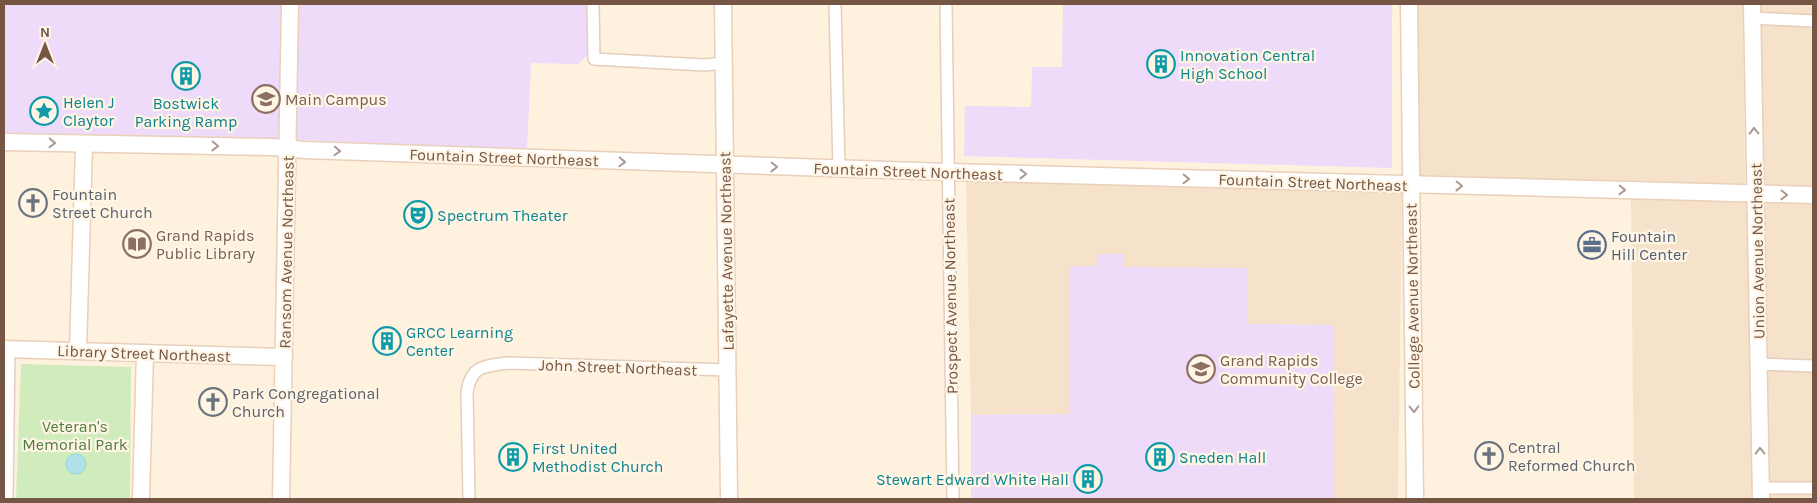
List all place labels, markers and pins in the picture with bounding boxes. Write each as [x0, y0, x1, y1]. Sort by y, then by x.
place label: Innovation Central High School [1180, 46, 1315, 83]
building icon: Innovation Central High School [1146, 49, 1176, 79]
building icon: Bostwick Parking Ramp [171, 61, 201, 91]
school or university icon: Main Campus [251, 84, 281, 114]
place label: Main Campus [285, 90, 387, 109]
place label: Helen J Claytor [63, 93, 115, 130]
place label: Bostwick Parking Ramp [135, 94, 237, 131]
place icon: Helen J Claytor [29, 96, 59, 126]
place label: Fountain Street Church [52, 185, 153, 222]
church icon: Fountain Street Church [18, 188, 48, 218]
theatre icon: Spectrum Theater [403, 200, 433, 230]
place label: Spectrum Theater [437, 206, 568, 225]
place label: Grand Rapids Public Library [156, 226, 255, 263]
place label: Fountain Hill Center [1611, 227, 1687, 264]
library icon: Grand Rapids Public Library [122, 229, 152, 259]
office icon: Fountain Hill Center [1577, 230, 1607, 260]
place label: GRCC Learning Center [406, 323, 513, 360]
building icon: GRCC Learning Center [372, 326, 402, 356]
place label: Grand Rapids Community College [1220, 351, 1363, 388]
school or university icon: Grand Rapids Community College [1186, 354, 1216, 384]
place label: Park Congregational Church [232, 384, 380, 421]
church icon: Park Congregational Church [198, 387, 228, 417]
place label: Central Reformed Church [1508, 438, 1635, 475]
place label: First United Methodist Church [532, 439, 664, 476]
church icon: Central Reformed Church [1474, 441, 1504, 471]
building icon: First United Methodist Church [498, 442, 528, 472]
building icon: Sneden Hall [1145, 442, 1175, 472]
place label: Sneden Hall [1179, 448, 1266, 467]
building icon: Stewart Edward White Hall [1073, 464, 1103, 494]
place label: Stewart Edward White Hall [876, 470, 1069, 489]

